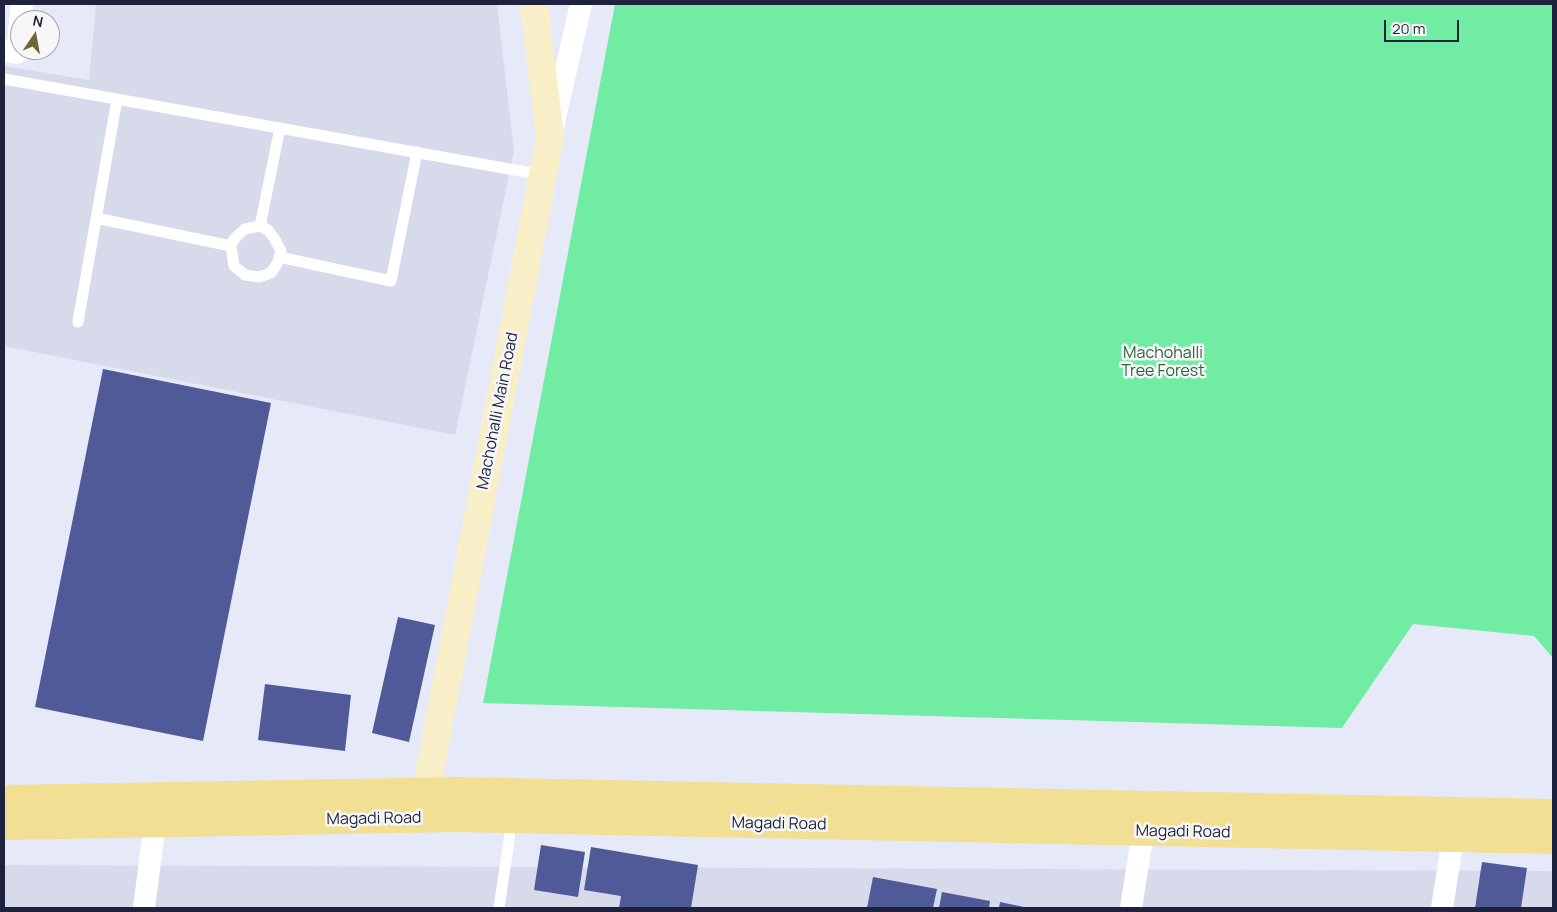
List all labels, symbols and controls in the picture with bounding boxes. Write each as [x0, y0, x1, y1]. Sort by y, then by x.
north arrow [10, 10, 60, 60]
text: N [31, 10, 45, 31]
scale bar [1387, 10, 1462, 42]
text: 20 m [1392, 18, 1425, 39]
street label: Machohalli Main Road [473, 331, 523, 491]
park label: Machohalli Tree Forest [1121, 344, 1205, 382]
street label: Magadi Road [326, 809, 422, 829]
street label: Magadi Road [731, 814, 827, 834]
street label: Magadi Road [1135, 822, 1231, 842]

